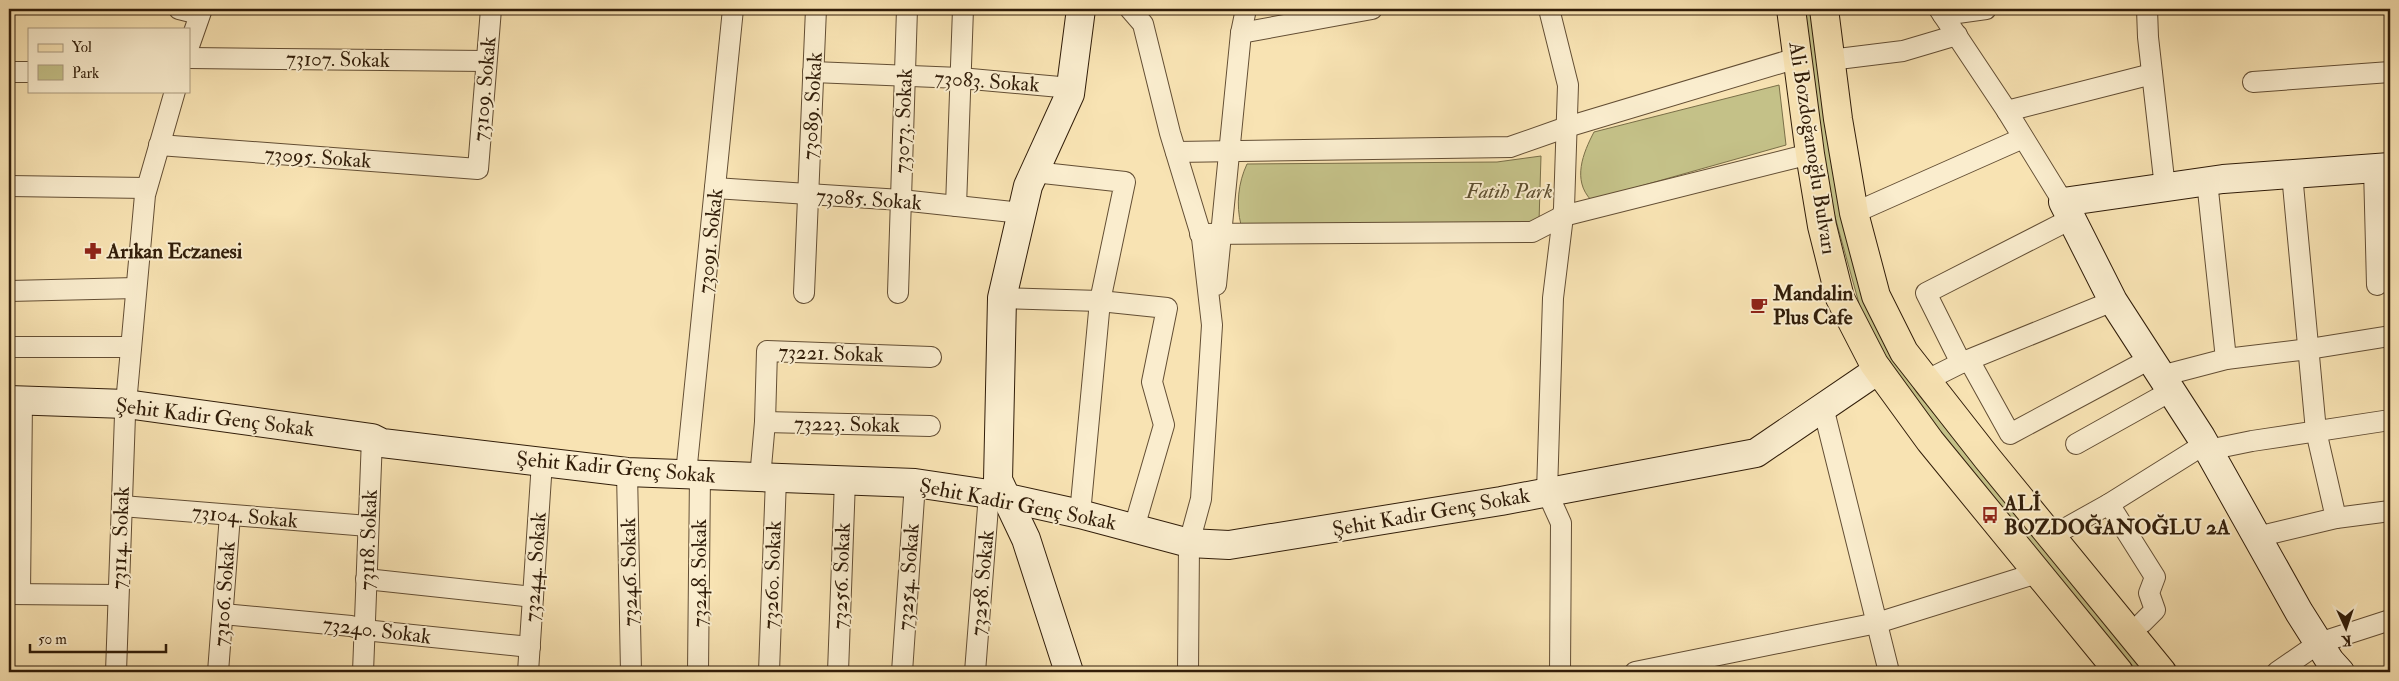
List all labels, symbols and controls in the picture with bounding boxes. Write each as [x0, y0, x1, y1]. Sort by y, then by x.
legend [28, 28, 190, 92]
street label: 73109. Sokak [466, 35, 503, 143]
text: Yol [72, 38, 92, 57]
street label: Ali Bozdoğanoğlu Bulvarı [1782, 39, 1843, 257]
street label: 73107. Sokak [286, 45, 390, 74]
street label: 73089. Sokak [796, 51, 829, 161]
text: Park [72, 64, 99, 83]
street label: 73083. Sokak [934, 64, 1040, 99]
street label: 73073. Sokak [888, 68, 919, 174]
street label: 73095. Sokak [264, 140, 372, 175]
park label: Fatih Park [1464, 178, 1553, 205]
street label: 73085. Sokak [815, 182, 923, 217]
street label: 73091. Sokak [692, 187, 729, 295]
place label: Arıkan Eczanesi [106, 238, 243, 265]
pharmacy icon: Arıkan Eczanesi [83, 241, 103, 261]
place label: Mandalin Plus Cafe [1772, 280, 1854, 331]
cafe icon: Mandalin Plus Cafe [1749, 295, 1769, 315]
street label: 73221. Sokak [778, 338, 884, 369]
street label: Şehit Kadir Genç Sokak [114, 392, 316, 443]
street label: 73223. Sokak [794, 410, 900, 439]
street label: Şehit Kadir Genç Sokak [515, 445, 717, 490]
street label: Şehit Kadir Genç Sokak [917, 472, 1119, 537]
street label: Şehit Kadir Genç Sokak [1330, 482, 1532, 543]
street label: 73114. Sokak [105, 486, 136, 590]
street label: 73118. Sokak [353, 489, 384, 591]
place label: ALİ BOZDOĞANOĞLU 2A [2003, 490, 2231, 541]
street label: 73104. Sokak [191, 498, 299, 535]
bus stop icon: ALİ BOZDOĞANOĞLU 2A [1980, 505, 2000, 525]
street label: 73244. Sokak [518, 511, 553, 623]
street label: 73246. Sokak [615, 517, 644, 627]
street label: 73248. Sokak [686, 519, 713, 627]
street label: 73260. Sokak [757, 520, 788, 630]
street label: 73256. Sokak [826, 522, 857, 630]
street label: 73254. Sokak [891, 522, 926, 632]
street label: 73258. Sokak [964, 529, 1001, 637]
street label: 73106. Sokak [207, 541, 242, 647]
north arrow [2322, 604, 2372, 654]
street label: 73240. Sokak [321, 610, 433, 651]
scale bar [30, 621, 166, 653]
text: 50 m [38, 630, 67, 649]
text: K [2340, 632, 2352, 649]

